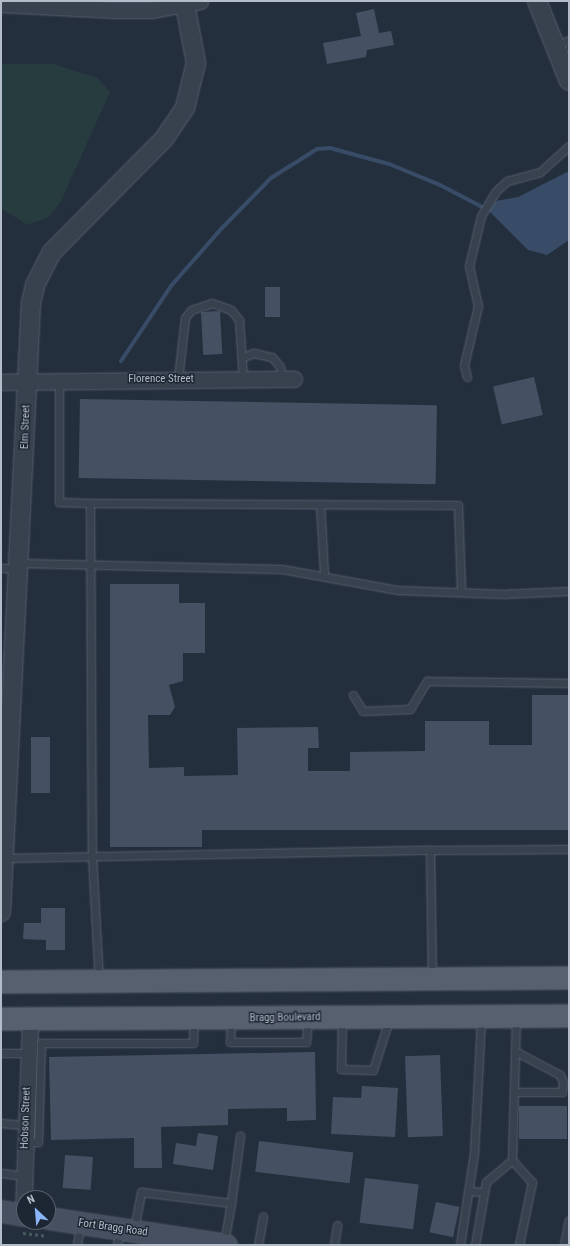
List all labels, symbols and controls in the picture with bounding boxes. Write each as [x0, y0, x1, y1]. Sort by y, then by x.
street label: Florence Street [128, 372, 194, 386]
street label: Elm Street [19, 404, 33, 450]
street label: Bragg Boulevard [249, 1011, 321, 1025]
street label: Hobson Street [18, 1087, 34, 1149]
north arrow [16, 1190, 56, 1230]
text: N [25, 1192, 37, 1207]
street label: Fort Bragg Road [77, 1217, 149, 1239]

